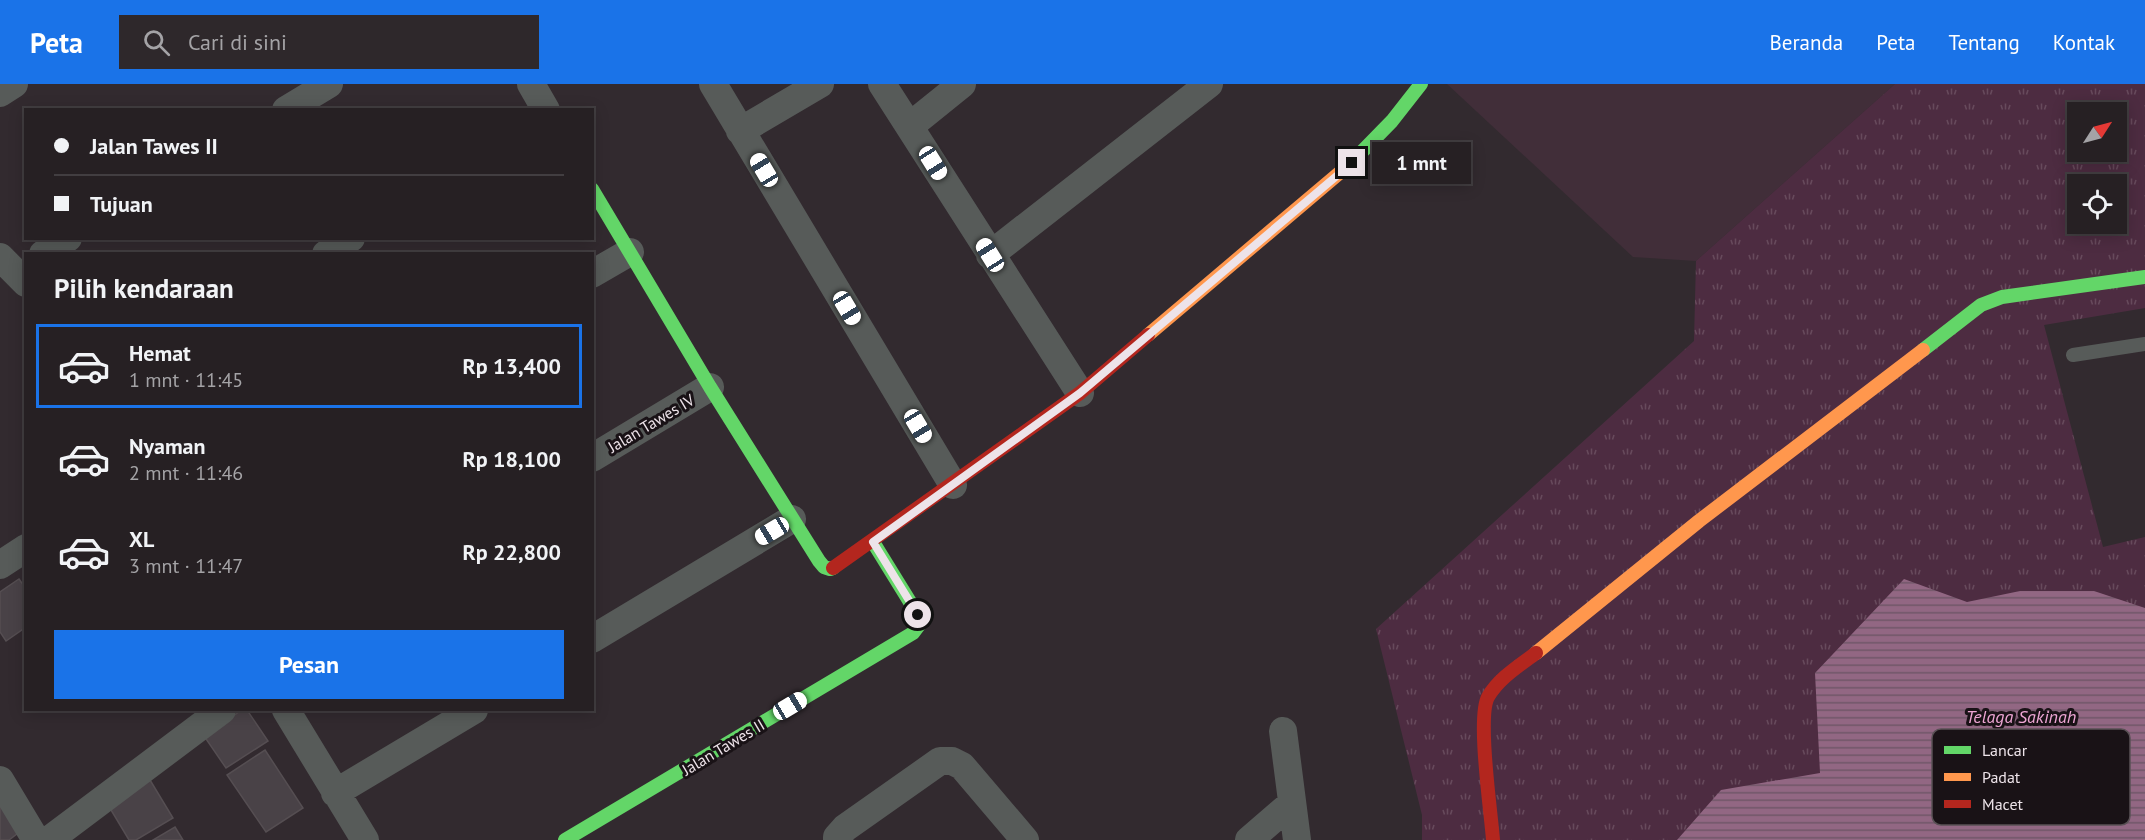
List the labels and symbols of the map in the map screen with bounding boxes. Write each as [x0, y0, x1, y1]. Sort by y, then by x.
north arrow [2067, 102, 2127, 162]
callout: 1 mnt [1373, 142, 1472, 184]
car [916, 143, 950, 183]
route end [1338, 149, 1365, 176]
car [747, 150, 781, 190]
car [973, 235, 1007, 275]
car [830, 288, 864, 328]
street label: Jalan Tawes IV [603, 389, 699, 457]
car [901, 406, 935, 446]
car [752, 514, 792, 548]
route start [904, 601, 931, 628]
car [770, 689, 810, 723]
water label: Telaga Sakinah [1966, 705, 2076, 728]
street label: Jalan Tawes II [677, 715, 768, 780]
legend [1932, 729, 2130, 825]
text: Lancar [1982, 740, 2028, 760]
text: Padat [1982, 767, 2021, 787]
text: Macet [1982, 794, 2024, 814]

